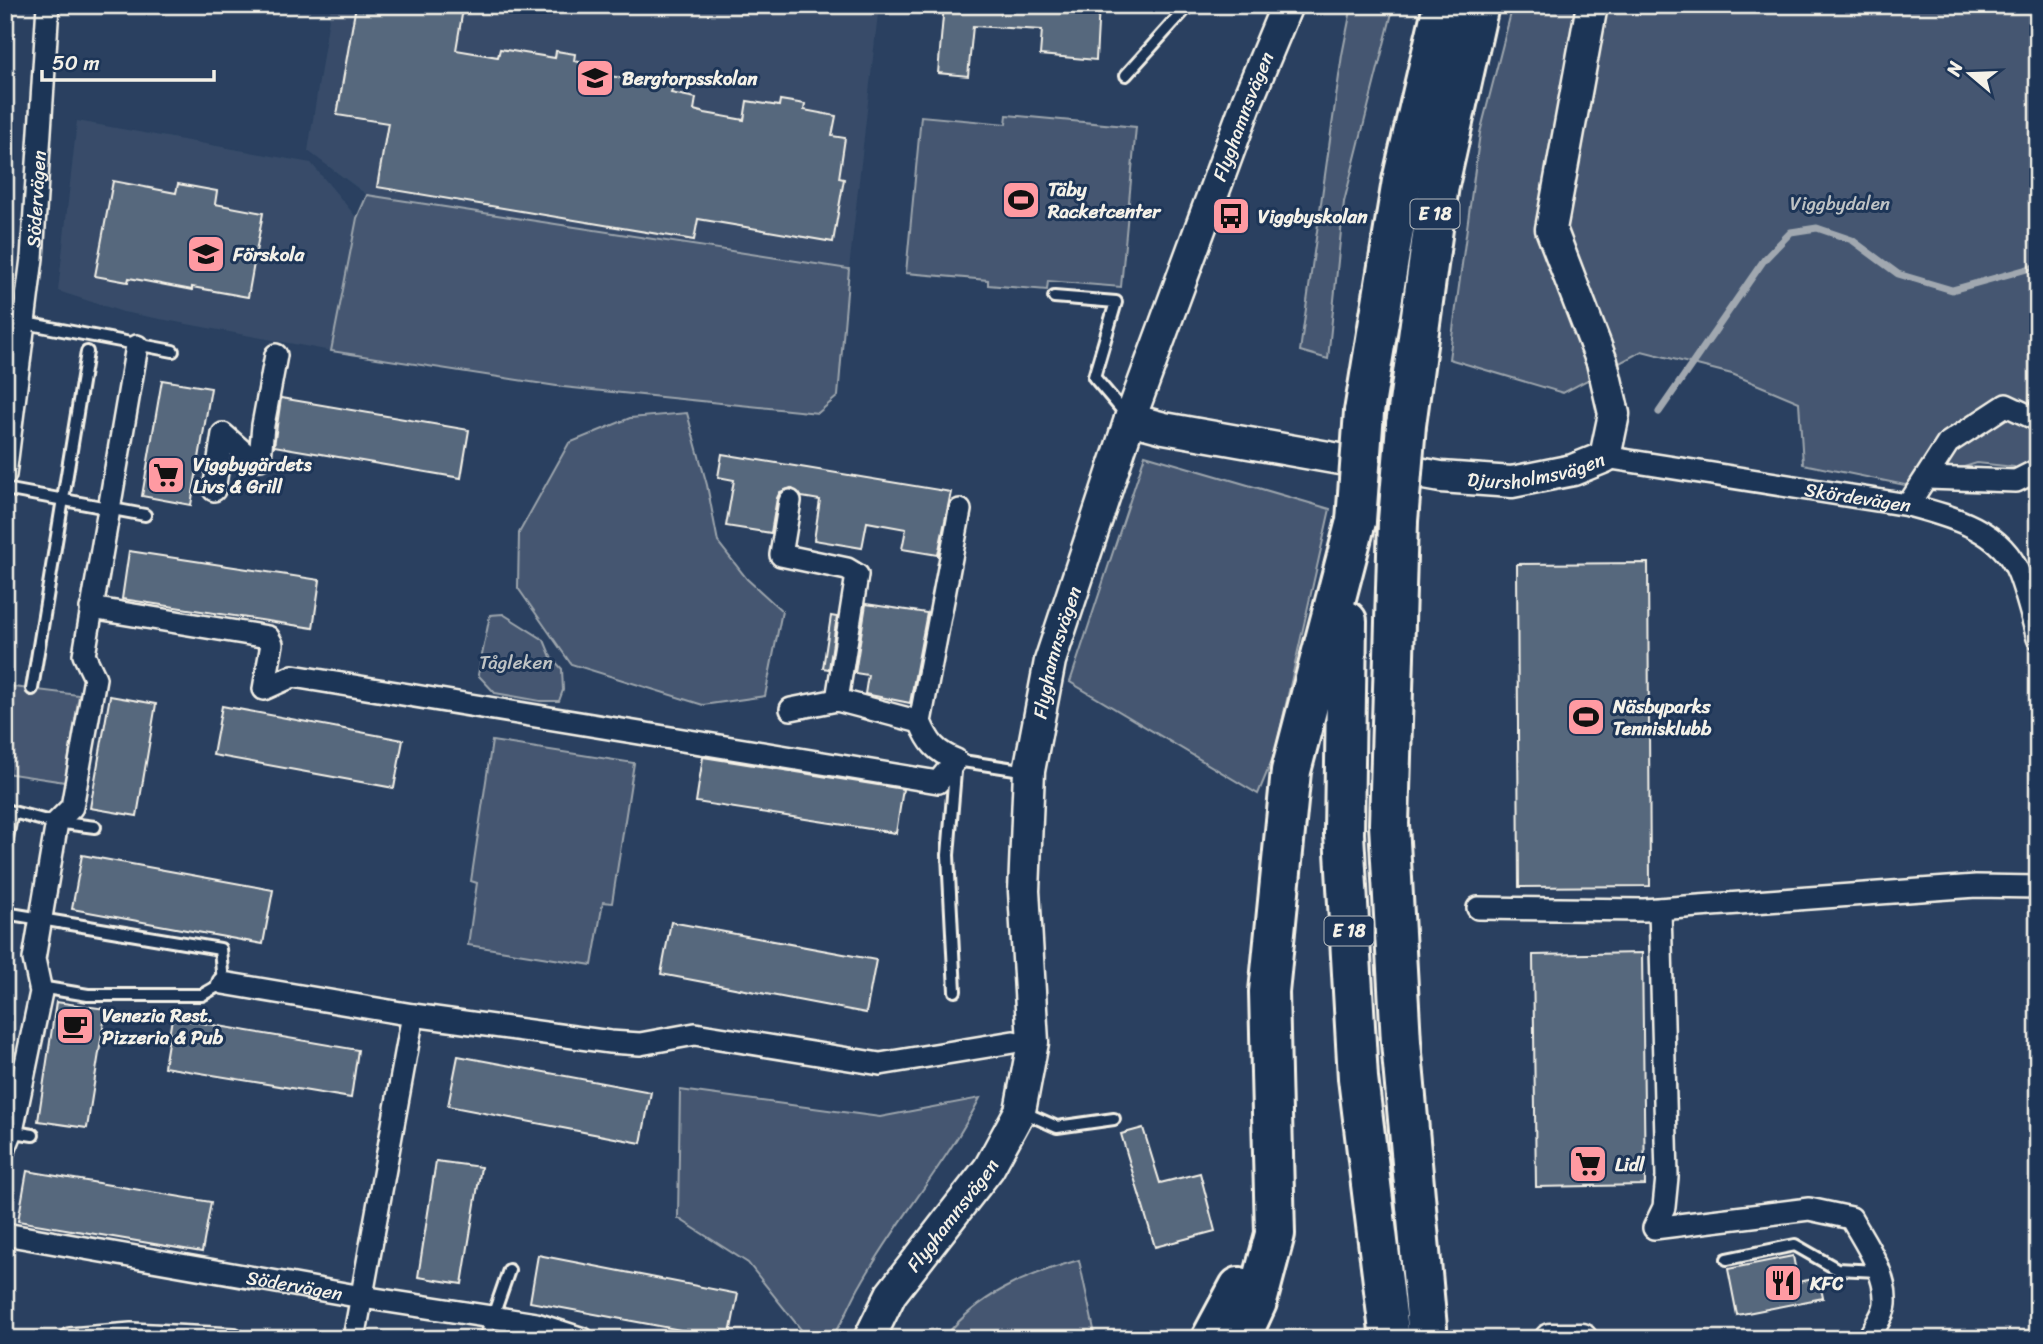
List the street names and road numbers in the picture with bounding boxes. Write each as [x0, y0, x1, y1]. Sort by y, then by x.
street label: Flyghamnsvägen [1203, 47, 1283, 186]
street label: Södervägen [17, 149, 56, 248]
road number: E 18 [1410, 200, 1460, 229]
street label: Djursholmsvägen [1466, 443, 1610, 499]
street label: Skördevägen [1802, 473, 1913, 522]
street label: Flyghamnsvägen [1023, 582, 1091, 722]
road number: E 18 [1324, 916, 1374, 946]
street label: Flyghamnsvägen [898, 1153, 1008, 1279]
street label: Södervägen [244, 1261, 345, 1310]

